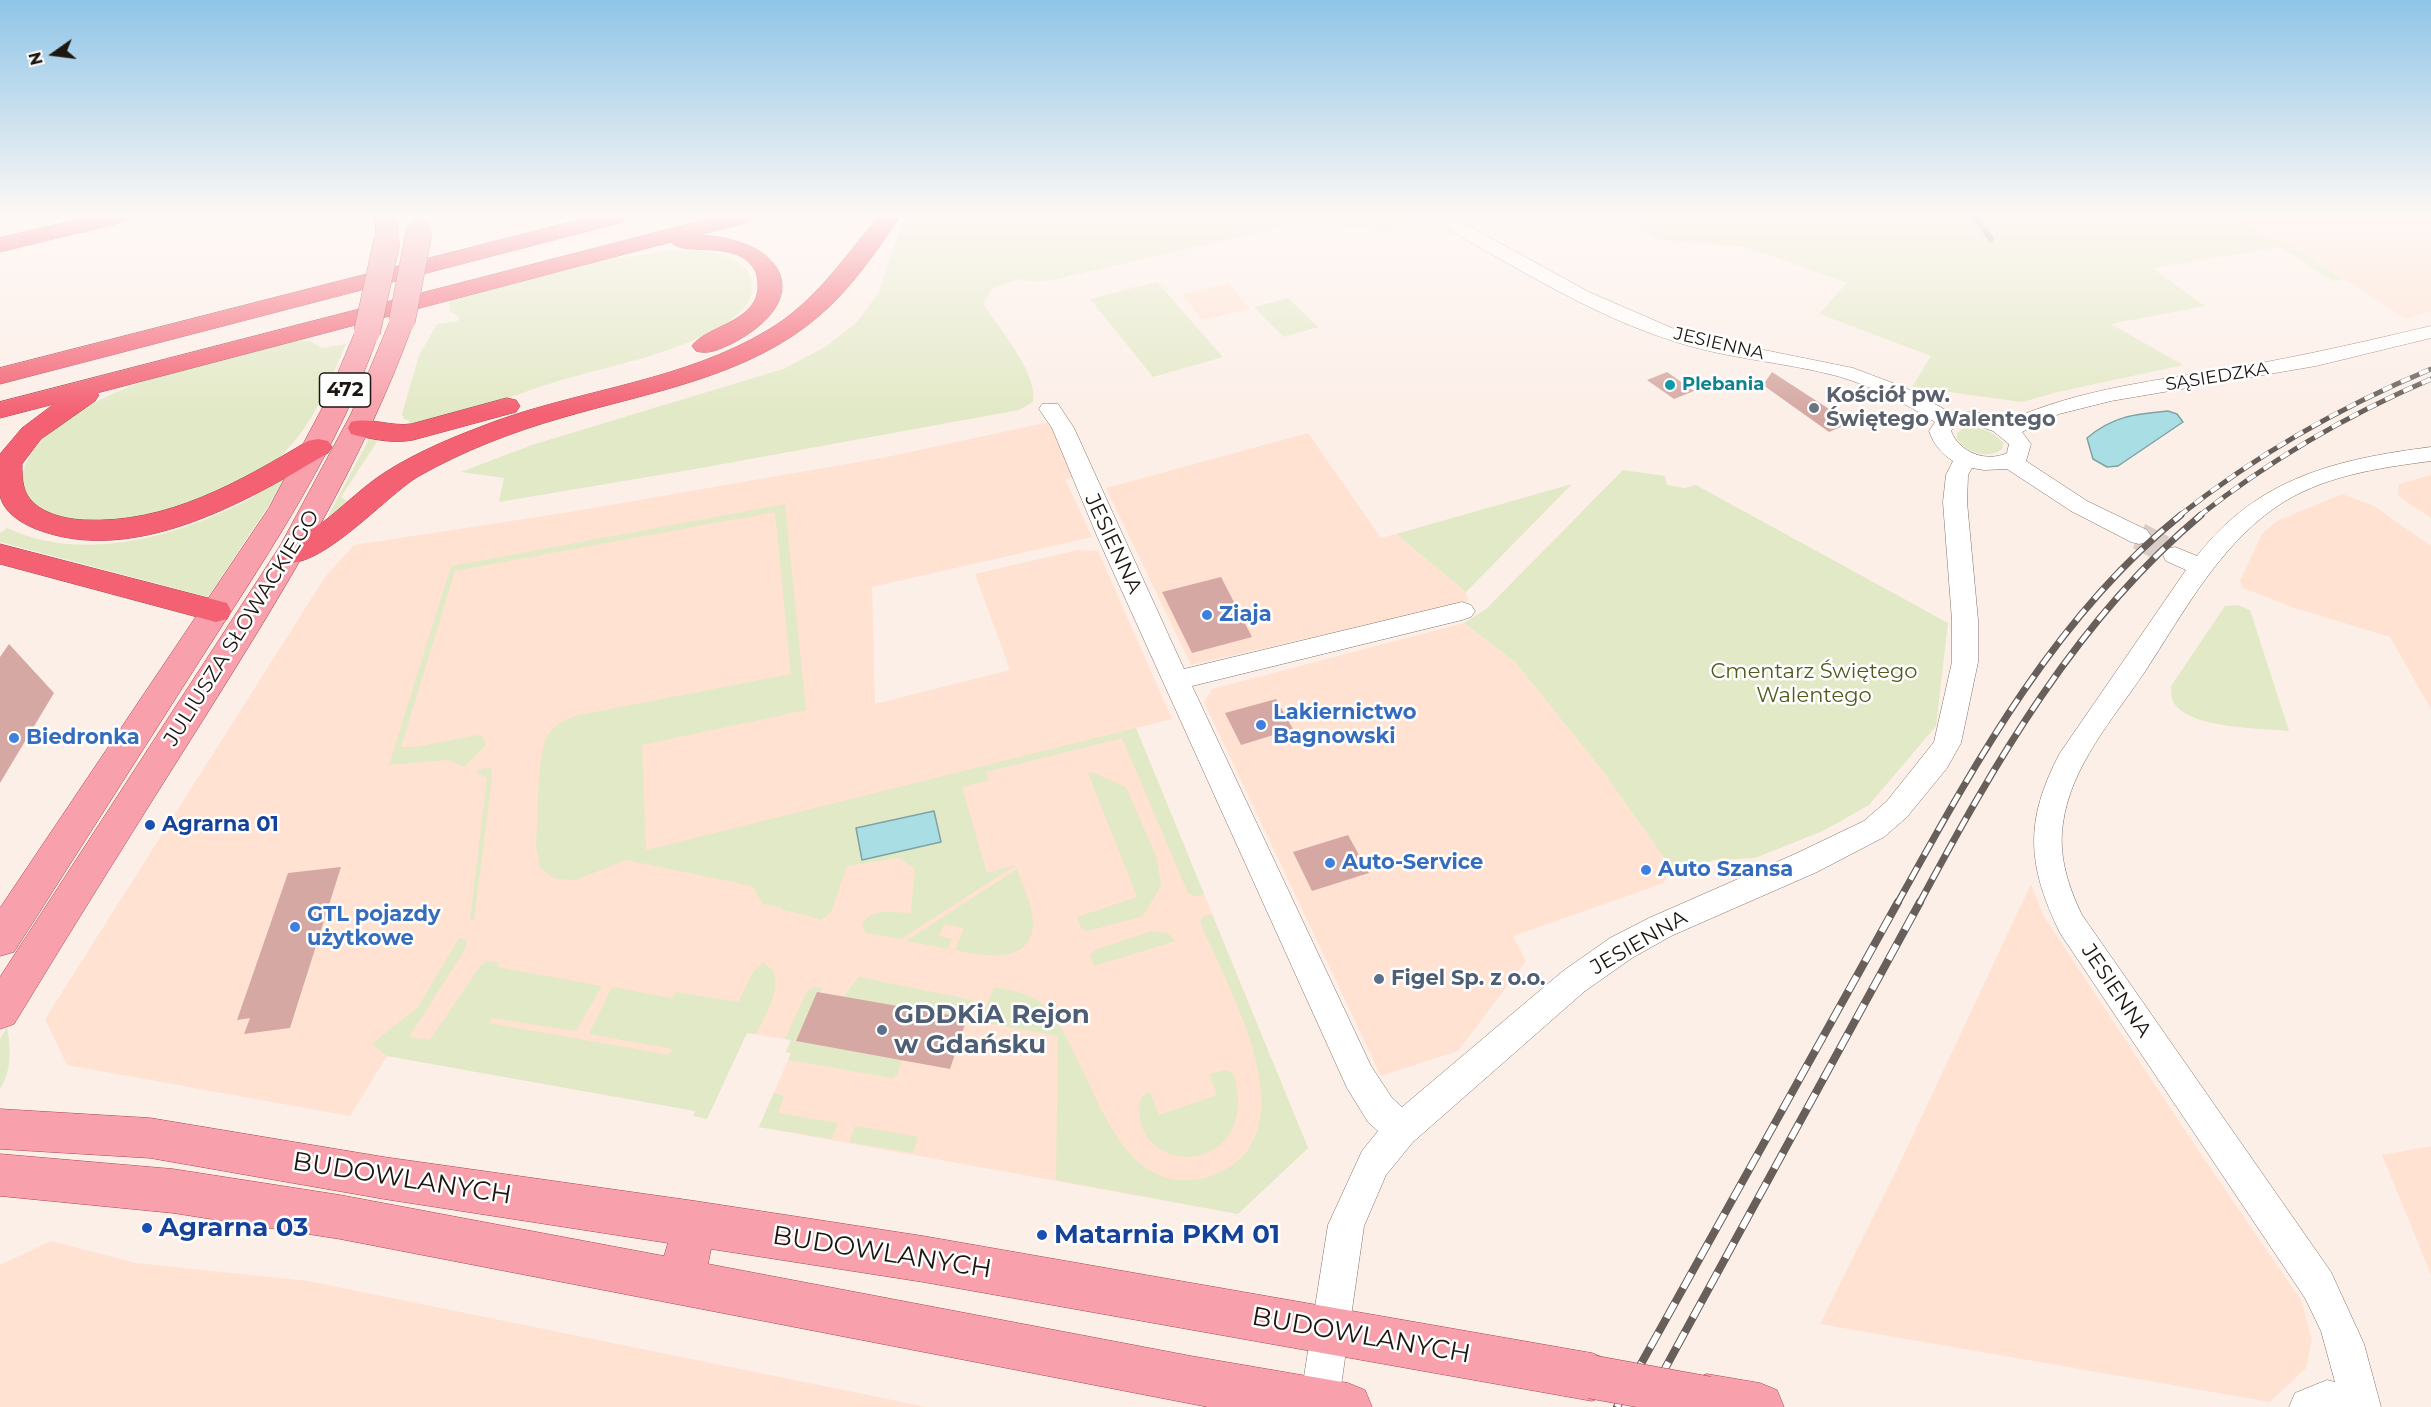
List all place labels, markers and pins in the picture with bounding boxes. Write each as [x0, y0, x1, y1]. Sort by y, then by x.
place label: Plebania [1682, 374, 1764, 396]
marker: Plebania [1663, 378, 1677, 392]
place label: Kościół pw. Świętego Walentego [1826, 383, 2056, 433]
marker: Kościół pw. Świętego Walentego [1807, 401, 1821, 415]
place label: Ziaja [1219, 602, 1272, 628]
marker: Ziaja [1200, 608, 1214, 622]
place label: Lakiernictwo Bagnowski [1273, 700, 1416, 750]
marker: Lakiernictwo Bagnowski [1254, 718, 1268, 732]
place label: Biedronka [26, 725, 140, 751]
marker: Biedronka [7, 731, 21, 745]
place label: Agrarna 01 [162, 812, 279, 838]
marker: Agrarna 01 [143, 818, 157, 832]
place label: Auto-Service [1342, 850, 1483, 876]
marker: Auto-Service [1323, 856, 1337, 870]
place label: Auto Szansa [1658, 857, 1793, 883]
marker: Auto Szansa [1639, 863, 1653, 877]
place label: GTL pojazdy użytkowe [307, 902, 441, 952]
marker: GTL pojazdy użytkowe [288, 920, 302, 934]
place label: Figel Sp. z o.o. [1391, 966, 1546, 992]
marker: Figel Sp. z o.o. [1372, 972, 1386, 986]
place label: GDDKiA Rejon w Gdańsku [894, 999, 1090, 1060]
marker: GDDKiA Rejon w Gdańsku [875, 1023, 889, 1037]
place label: Agrarna 03 [159, 1212, 308, 1244]
place label: Matarnia PKM 01 [1054, 1219, 1280, 1251]
marker: Agrarna 03 [140, 1221, 154, 1235]
marker: Matarnia PKM 01 [1035, 1228, 1049, 1242]

